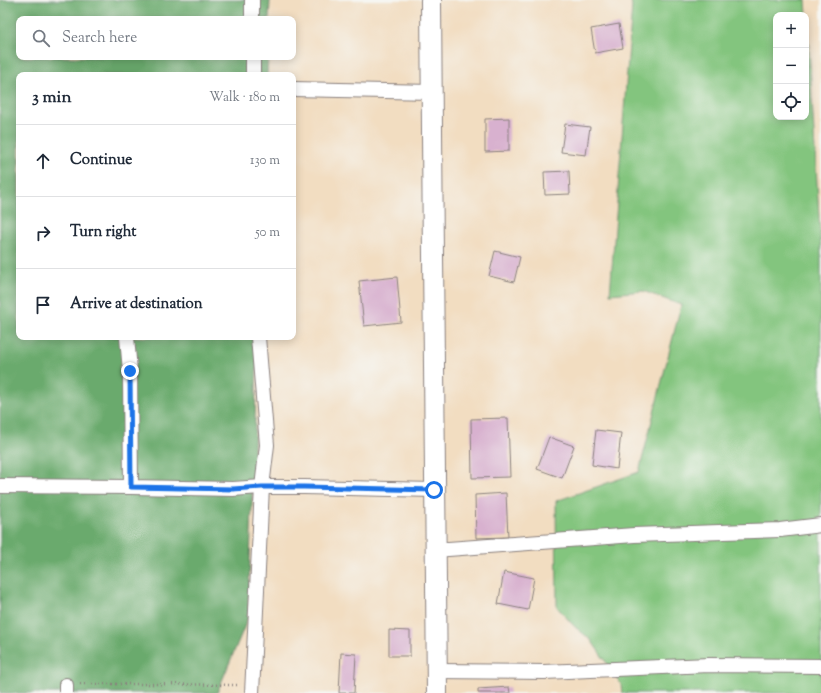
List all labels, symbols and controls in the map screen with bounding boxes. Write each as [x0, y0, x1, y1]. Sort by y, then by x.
map controls [773, 12, 809, 120]
button: + [773, 12, 809, 48]
search box [16, 16, 296, 60]
icon: search [30, 27, 52, 49]
text: Search here [62, 28, 137, 49]
button: − [773, 48, 809, 84]
button: locate [773, 84, 809, 120]
text: 3 min [32, 86, 71, 110]
text: Walk · 180 m [209, 89, 280, 107]
icon: ahead [32, 150, 54, 172]
text: Continue [70, 150, 132, 171]
text: 130 m [250, 152, 280, 170]
icon: right [32, 222, 54, 244]
text: Turn right [70, 222, 136, 243]
text: 50 m [255, 224, 280, 242]
icon: arrive [32, 294, 54, 316]
text: Arrive at destination [70, 294, 203, 315]
route end [121, 362, 139, 380]
route start [425, 481, 443, 499]

